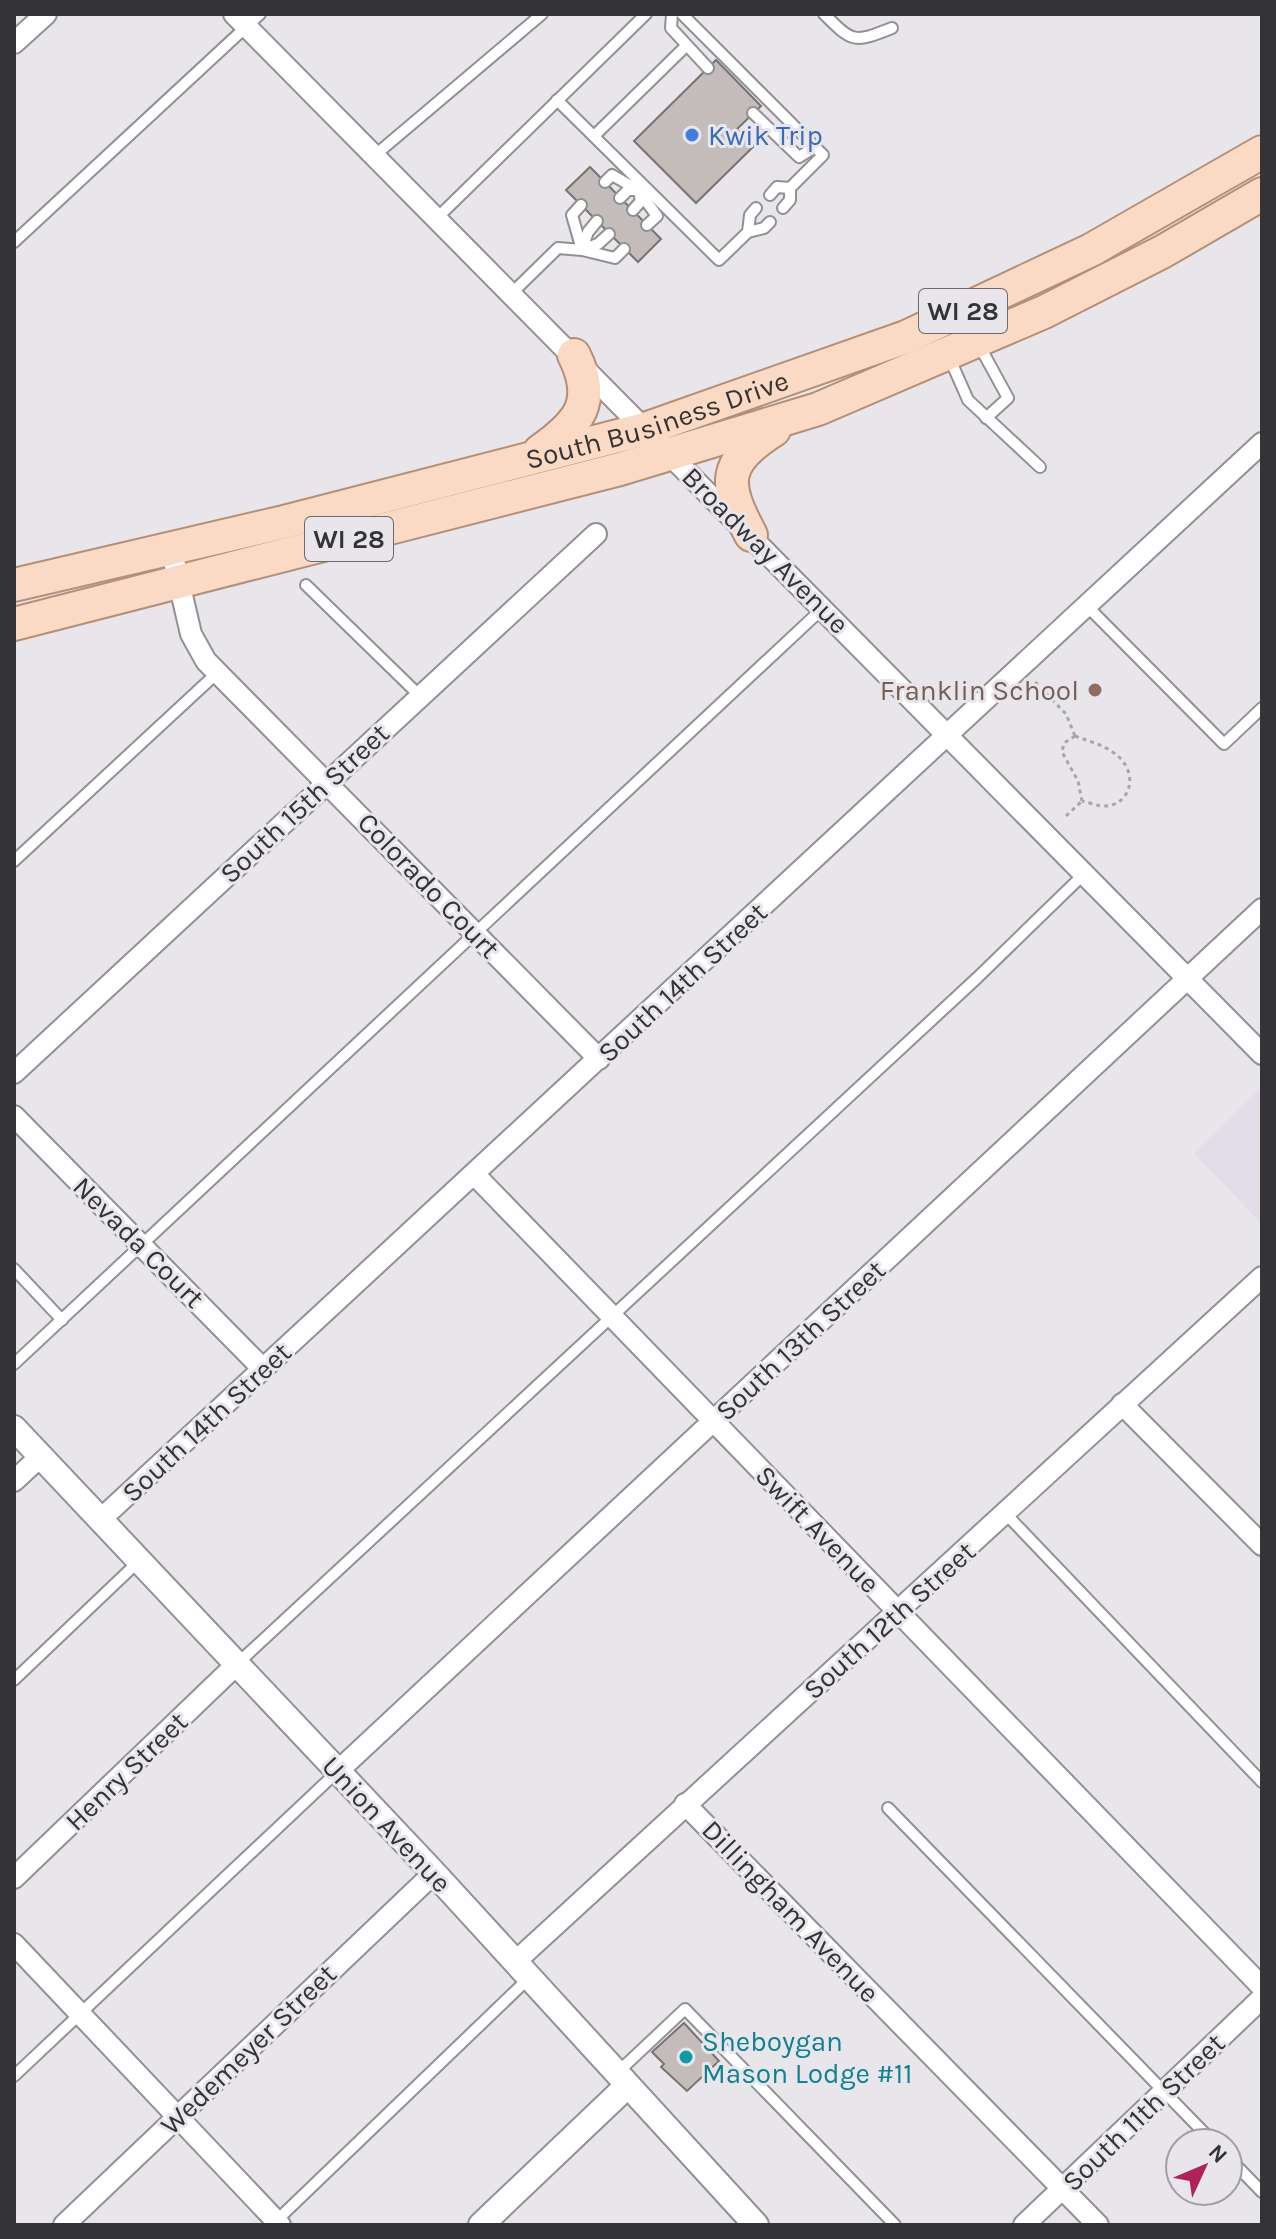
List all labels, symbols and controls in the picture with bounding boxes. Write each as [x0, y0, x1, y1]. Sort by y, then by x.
place label: Kwik Trip [708, 119, 823, 152]
marker: Kwik Trip [683, 126, 701, 144]
road number: WI 28 [919, 289, 1007, 333]
street label: South Business Drive [522, 364, 793, 476]
street label: Broadway Avenue [675, 460, 856, 641]
road number: WI 28 [305, 517, 393, 561]
place label: Franklin School [880, 674, 1079, 707]
marker: Franklin School [1086, 681, 1104, 699]
street label: South 15th Street [213, 717, 396, 890]
street label: Colorado Court [351, 806, 506, 965]
street label: South 14th Street [591, 896, 774, 1069]
street label: Nevada Court [66, 1170, 211, 1315]
street label: South 13th Street [709, 1253, 892, 1427]
street label: South 14th Street [115, 1336, 298, 1509]
street label: Swift Avenue [749, 1459, 887, 1600]
street label: South 12th Street [797, 1535, 982, 1706]
street label: Henry Street [59, 1705, 194, 1838]
street label: Union Avenue [315, 1749, 458, 1899]
street label: Dillingham Avenue [695, 1813, 886, 2009]
street label: Wedemeyer Street [154, 1957, 343, 2141]
place label: Sheboygan Mason Lodge #11 [702, 2025, 913, 2090]
street label: South 11th Street [1055, 2027, 1231, 2198]
marker: Sheboygan Mason Lodge #11 [677, 2048, 695, 2066]
north arrow [1164, 2127, 1244, 2207]
text: N [1203, 2139, 1233, 2169]

